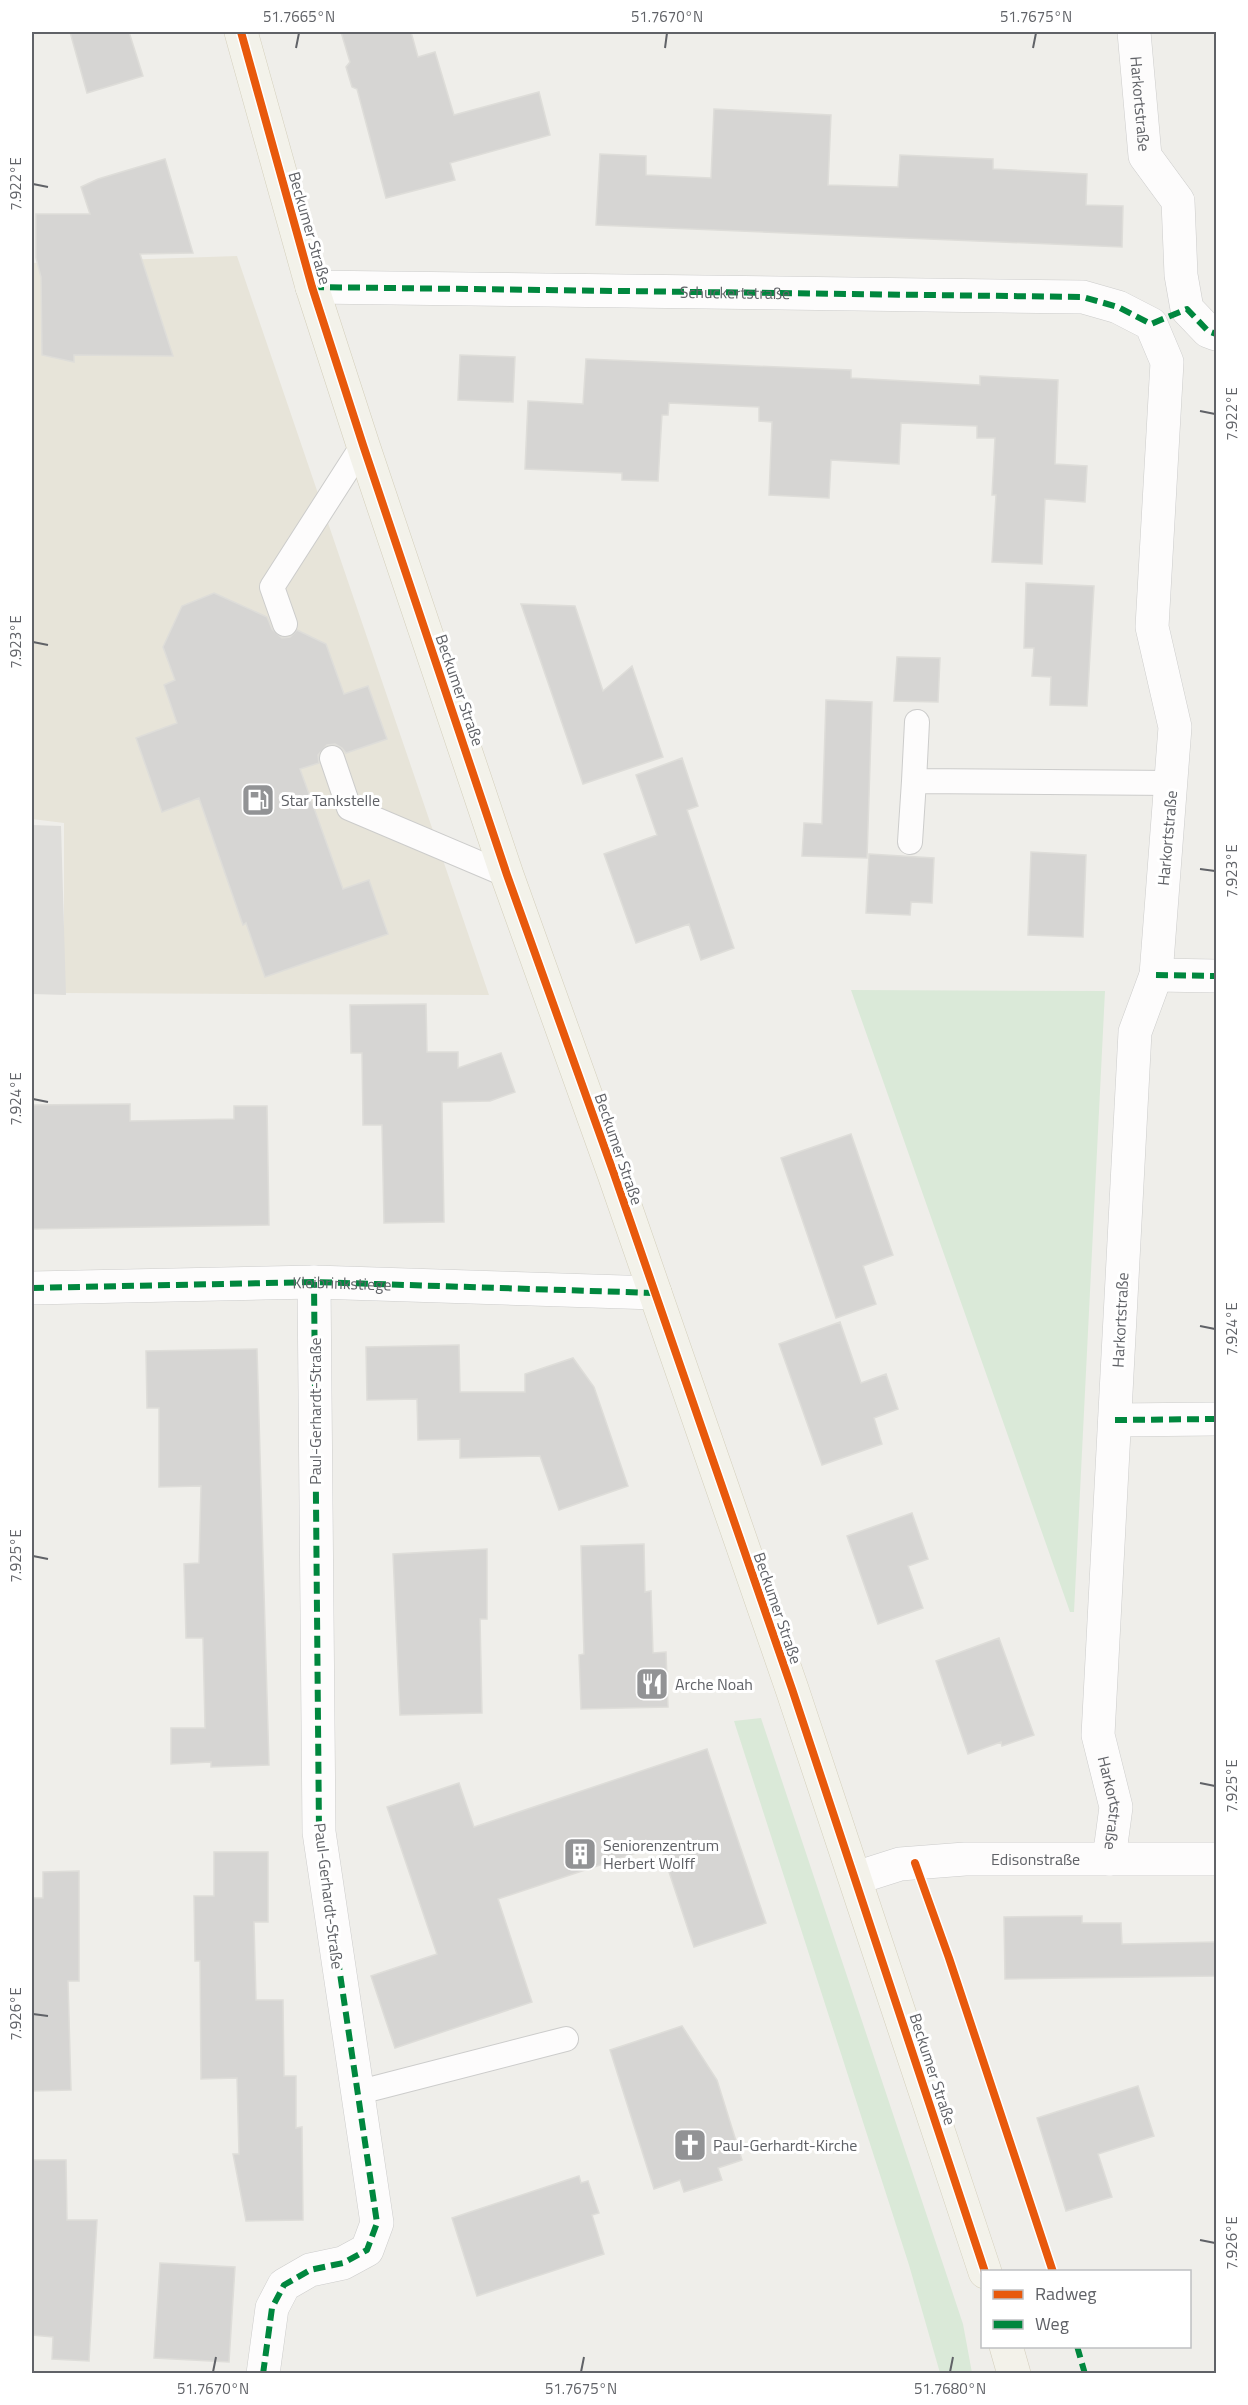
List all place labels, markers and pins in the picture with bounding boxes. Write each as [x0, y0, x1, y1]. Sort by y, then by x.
fuel station icon: Star Tankstelle [240, 782, 276, 818]
place label: Star Tankstelle [281, 788, 380, 812]
restaurant icon: Arche Noah [634, 1666, 670, 1702]
place label: Arche Noah [675, 1672, 753, 1696]
place label: Seniorenzentrum Herbert Wolff [603, 1833, 719, 1875]
building icon: Seniorenzentrum Herbert Wolff [562, 1836, 598, 1872]
church icon: Paul-Gerhardt-Kirche [672, 2127, 708, 2163]
place label: Paul-Gerhardt-Kirche [713, 2133, 857, 2157]

